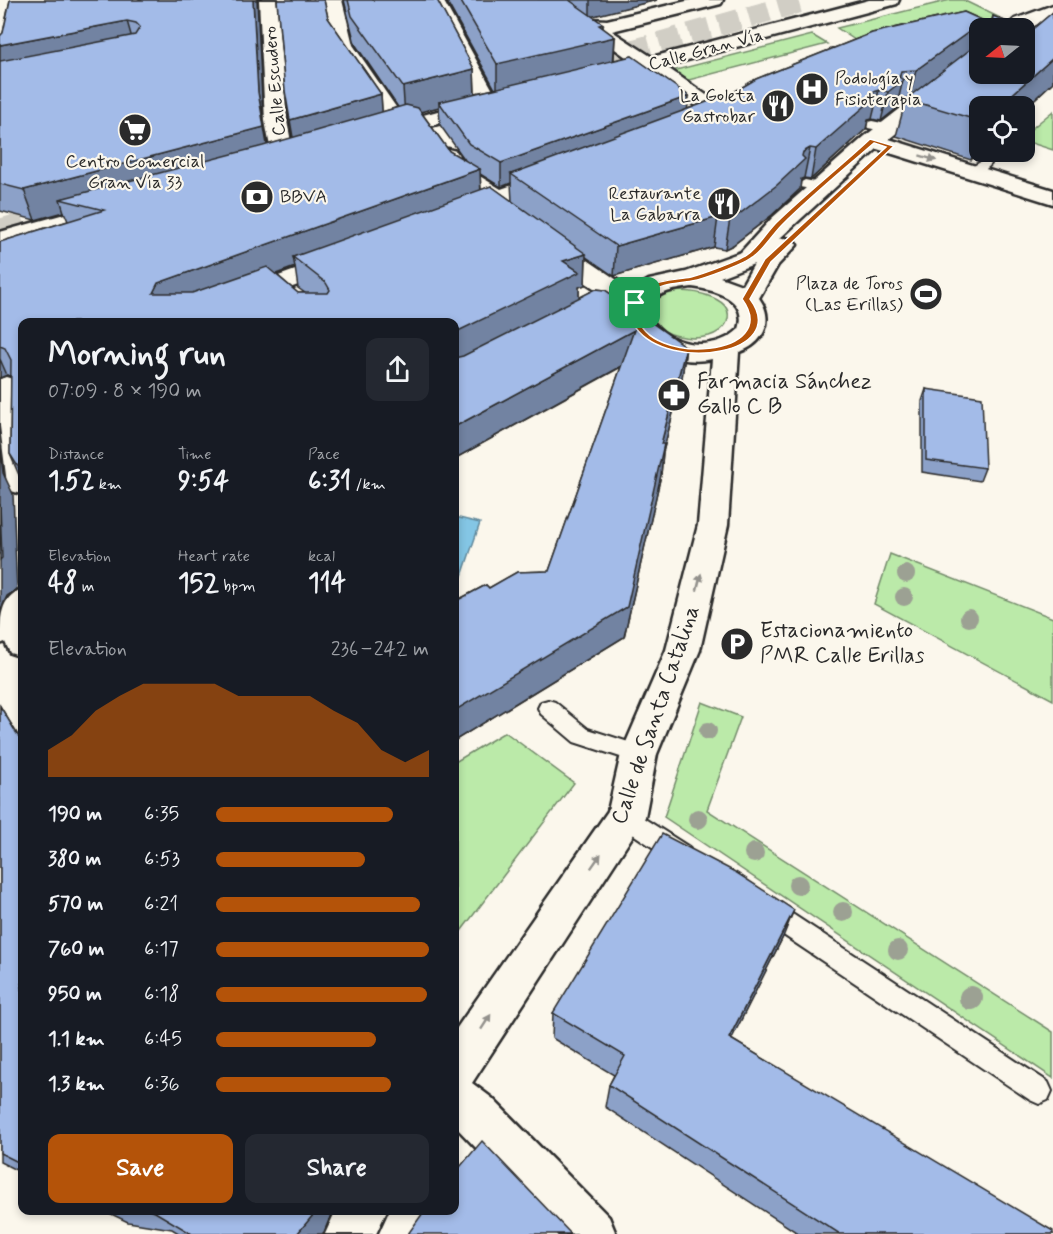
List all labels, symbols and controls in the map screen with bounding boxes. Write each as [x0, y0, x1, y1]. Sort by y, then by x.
north arrow [969, 18, 1035, 84]
map controls [969, 18, 1035, 162]
street label: Calle Gran Vía [646, 23, 766, 77]
street label: Calle Escudero [258, 25, 292, 137]
place label: Podología y Fisioterapia [835, 67, 922, 112]
hospital icon: Podología y Fisioterapia [794, 71, 830, 107]
place label: La Goleta Gastrobar [680, 84, 756, 129]
restaurant icon: La Goleta Gastrobar [760, 88, 796, 124]
button: locate [969, 96, 1035, 162]
supermarket icon: Centro Comercial Gran Vía 33 [117, 112, 153, 148]
place label: Centro Comercial Gran Vía 33 [66, 150, 204, 195]
one-way arrow [919, 154, 937, 163]
bank icon: BBVA [239, 179, 275, 215]
place label: Restaurante La Gabarra [608, 182, 701, 227]
place label: BBVA [280, 185, 327, 209]
restaurant icon: Restaurante La Gabarra [706, 186, 742, 222]
place label: Plaza de Toros (Las Erillas) [796, 272, 904, 317]
sports icon: Plaza de Toros (Las Erillas) [908, 276, 944, 312]
pin [609, 277, 660, 328]
icon: arrive [618, 286, 651, 319]
text: Morning run [48, 333, 226, 377]
button: share [366, 338, 429, 401]
place label: Farmacia Sánchez Gallo C B [697, 368, 872, 421]
pharmacy icon: Farmacia Sánchez Gallo C B [656, 377, 692, 413]
text: 07:09 · 8 × 190 m [48, 378, 202, 405]
text: Distance [48, 444, 104, 465]
text: Time [178, 444, 212, 465]
text: Pace [308, 444, 340, 465]
text: 1.52 [48, 465, 94, 499]
text: 9:54 [178, 465, 229, 499]
text: 6:31 [308, 465, 351, 499]
text: km [94, 474, 122, 495]
text: /km [351, 474, 386, 495]
text: Elevation [48, 546, 111, 567]
text: Heart rate [178, 546, 250, 567]
text: kcal [308, 546, 335, 567]
text: 48 [48, 567, 77, 601]
text: 152 [178, 567, 219, 601]
text: 114 [308, 567, 346, 601]
one-way arrow [695, 573, 704, 592]
text: m [77, 576, 94, 597]
text: bpm [219, 576, 256, 597]
street label: Calle de Santa Catalina [605, 602, 707, 828]
place label: Estacionamiento PMR Calle Erillas [760, 617, 925, 670]
parking icon: Estacionamiento PMR Calle Erillas [719, 626, 755, 662]
text: Elevation [48, 636, 127, 663]
text: 236–242 m [331, 636, 429, 663]
text: 190 m [48, 801, 102, 828]
text: 6:35 [144, 801, 179, 828]
text: 380 m [48, 846, 101, 873]
text: 6:53 [144, 846, 180, 873]
one-way arrow [590, 853, 601, 869]
text: 570 m [48, 891, 103, 918]
text: 6:21 [144, 891, 178, 918]
text: 760 m [48, 936, 105, 963]
text: 6:17 [144, 936, 179, 963]
text: 950 m [48, 981, 102, 1008]
text: 6:18 [144, 981, 179, 1008]
one-way arrow [481, 1014, 492, 1031]
text: 1.1 km [48, 1026, 105, 1053]
text: 6:45 [144, 1026, 182, 1053]
text: 1.3 km [48, 1071, 105, 1098]
text: 6:36 [144, 1071, 180, 1098]
button: Save [48, 1134, 233, 1203]
button: Share [245, 1134, 429, 1203]

